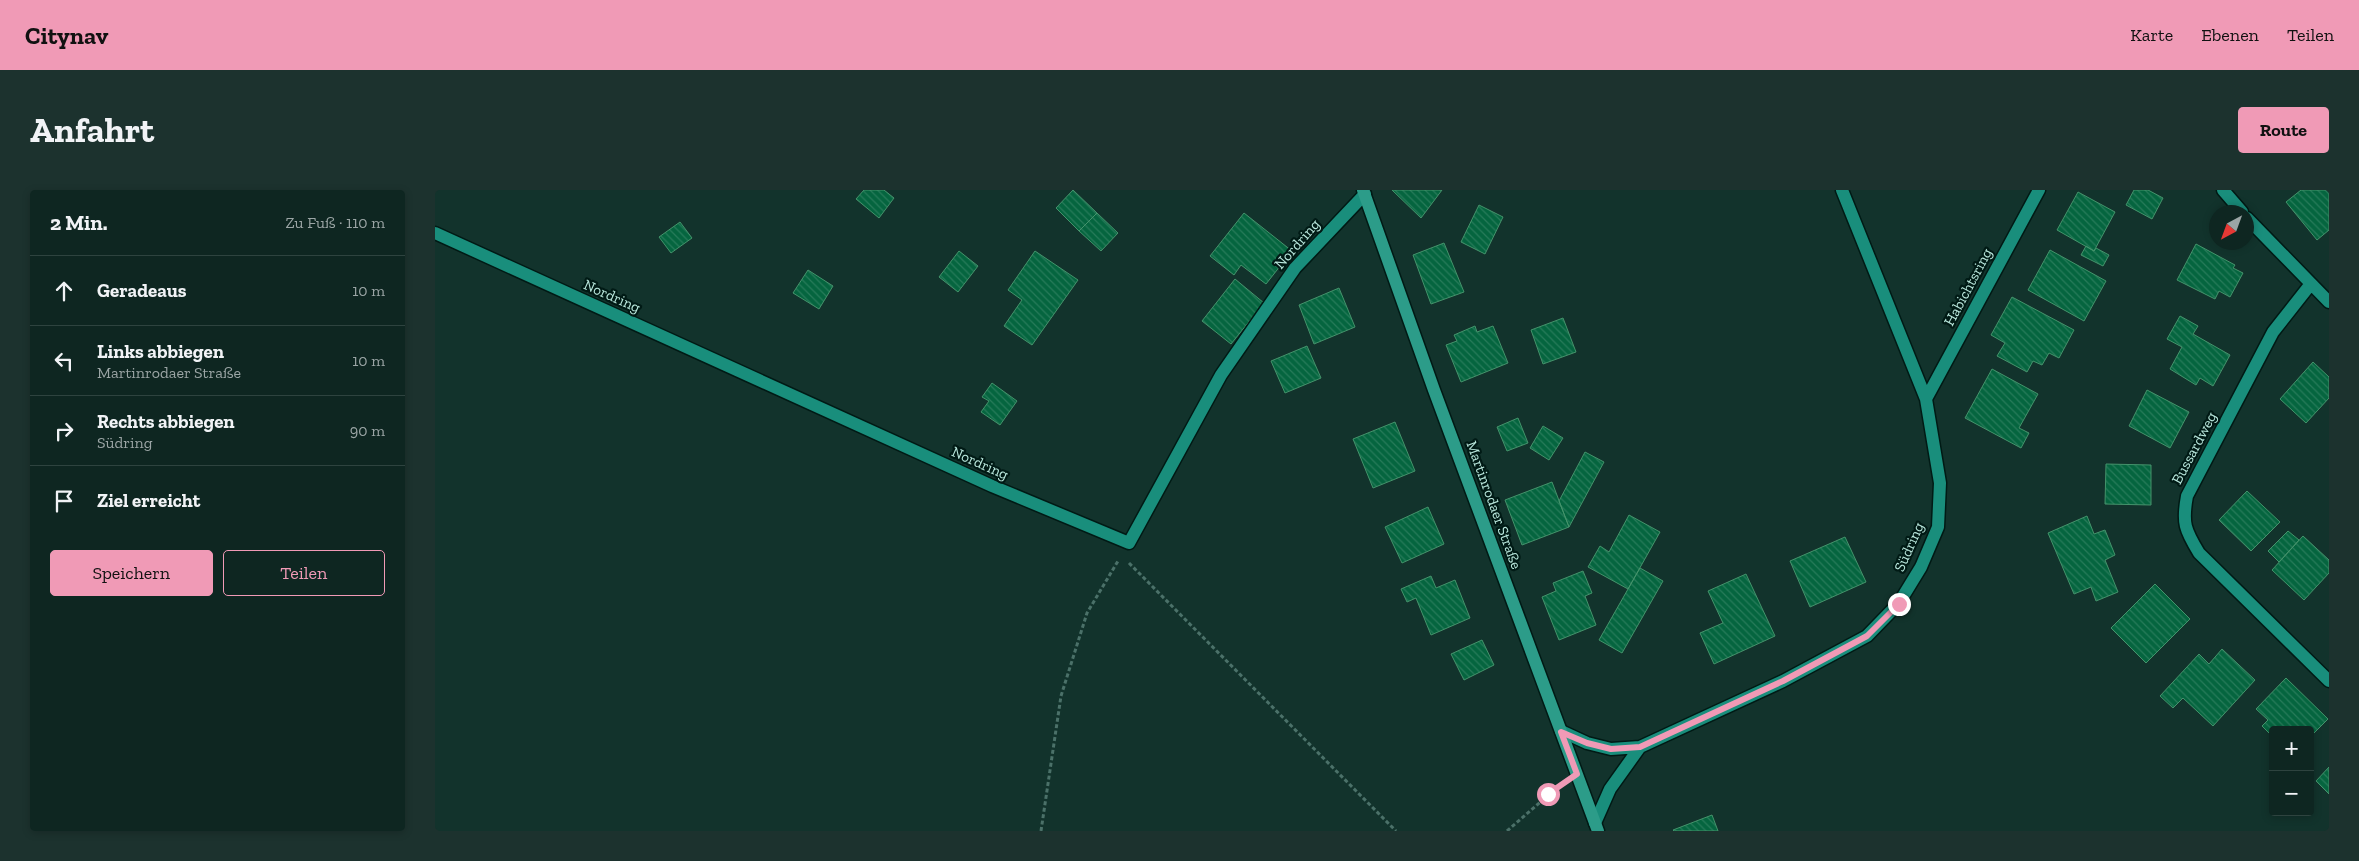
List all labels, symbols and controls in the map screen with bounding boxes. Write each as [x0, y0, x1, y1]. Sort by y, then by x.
text: Citynav [25, 21, 108, 50]
text: Karte [2130, 24, 2173, 46]
text: Ebenen [2201, 24, 2259, 46]
text: Teilen [2287, 24, 2334, 46]
button: Route [2238, 107, 2329, 153]
text: Anfahrt [30, 109, 154, 151]
north arrow [2209, 205, 2254, 250]
text: 2 Min. [50, 210, 107, 235]
text: Zu Fuß · 110 m [285, 213, 385, 232]
street label: Nordring [1270, 215, 1324, 273]
street label: Habichtsring [1940, 245, 1996, 329]
street label: Nordring [581, 276, 643, 316]
icon: ahead [50, 277, 78, 305]
text: Geradeaus [97, 279, 187, 302]
text: 10 m [352, 281, 385, 300]
text: Links abbiegen [97, 340, 224, 363]
icon: left [50, 347, 78, 375]
text: 10 m [352, 351, 385, 370]
text: Martinrodaer Straße [97, 363, 241, 382]
street label: Bussardweg [2168, 409, 2220, 487]
text: Rechts abbiegen [97, 410, 235, 433]
icon: right [50, 417, 78, 445]
text: 90 m [350, 421, 385, 440]
text: Südring [97, 433, 152, 452]
street label: Martinrodaer Straße [1462, 439, 1526, 571]
street label: Nordring [949, 443, 1011, 483]
icon: arrive [50, 487, 78, 515]
text: Ziel erreicht [97, 489, 200, 512]
street label: Südring [1890, 520, 1928, 574]
button: Speichern [50, 550, 213, 596]
button: Teilen [223, 550, 385, 596]
route end [1888, 593, 1911, 616]
map controls [2269, 726, 2314, 816]
button: + [2269, 726, 2314, 771]
button: − [2269, 771, 2314, 816]
route start [1537, 783, 1560, 806]

